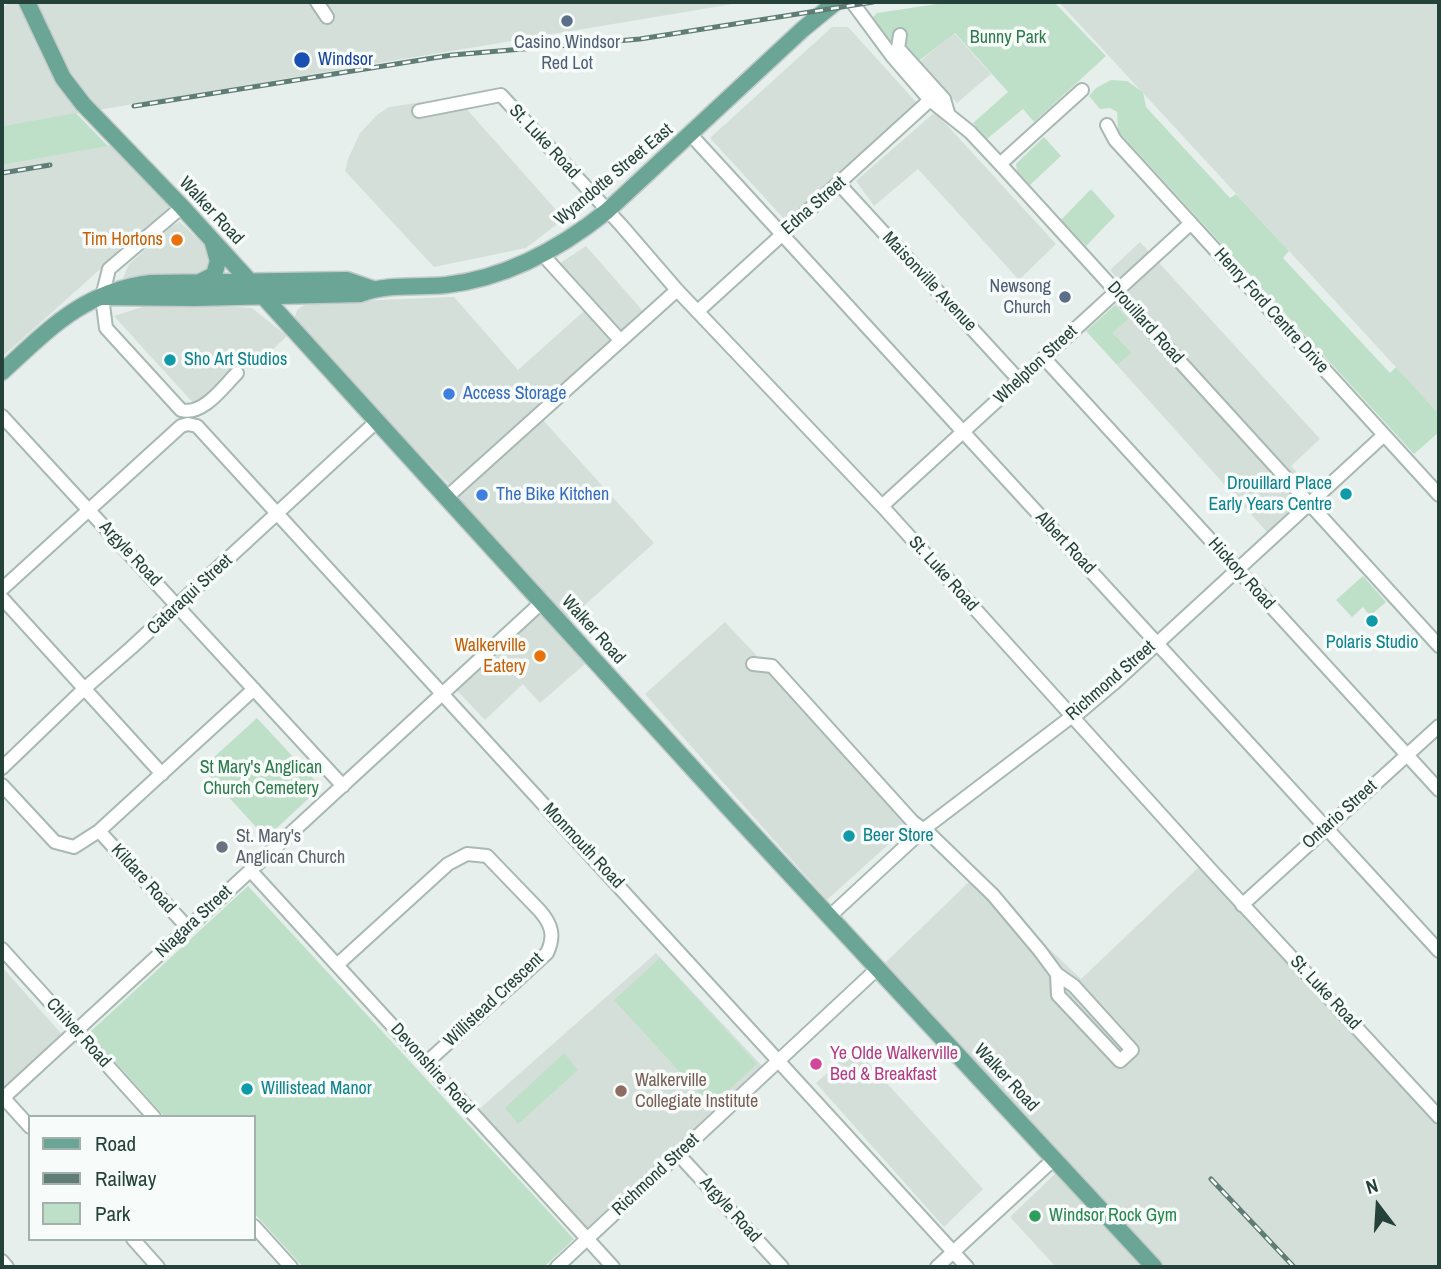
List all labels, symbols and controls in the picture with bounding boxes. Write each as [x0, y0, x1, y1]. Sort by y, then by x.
marker: Casino Windsor Red Lot [559, 13, 575, 29]
park label: Bunny Park [970, 27, 1046, 49]
place label: Casino Windsor Red Lot [514, 32, 620, 74]
place label: Windsor [318, 49, 373, 71]
marker: Windsor [292, 50, 312, 70]
street label: St. Luke Road [504, 100, 584, 184]
street label: Wyandotte Street East [551, 119, 677, 231]
street label: Edna Street [777, 172, 851, 240]
street label: Walker Road [174, 173, 248, 249]
street label: Maisonville Avenue [877, 228, 981, 336]
place label: Tim Hortons [82, 229, 163, 251]
marker: Tim Hortons [169, 232, 185, 248]
street label: Henry Ford Centre Drive [1209, 244, 1333, 378]
place label: Newsong Church [989, 276, 1051, 318]
street label: Drouillard Road [1102, 277, 1188, 369]
marker: Newsong Church [1057, 289, 1073, 305]
street label: Whelpton Street [990, 321, 1082, 409]
place label: Sho Art Studios [184, 349, 287, 371]
marker: Sho Art Studios [162, 352, 178, 368]
place label: Access Storage [463, 383, 566, 405]
marker: Access Storage [441, 386, 457, 402]
place label: Drouillard Place Early Years Centre [1208, 473, 1332, 516]
place label: The Bike Kitchen [496, 484, 609, 506]
marker: Drouillard Place Early Years Centre [1338, 486, 1354, 502]
marker: The Bike Kitchen [474, 487, 490, 503]
street label: Albert Road [1031, 507, 1099, 579]
street label: Argyle Road [94, 517, 166, 591]
street label: St. Luke Road [904, 532, 982, 616]
street label: Hickory Road [1203, 534, 1279, 614]
street label: Cataraqui Street [143, 550, 237, 640]
street label: Walker Road [557, 591, 629, 669]
marker: Polaris Studio [1364, 613, 1380, 629]
place label: Polaris Studio [1326, 632, 1418, 654]
place label: Walkerville Eatery [454, 635, 526, 678]
street label: Richmond Street [1062, 637, 1160, 725]
marker: Walkerville Eatery [532, 648, 548, 664]
park label: St Mary's Anglican Church Cemetery [200, 757, 322, 800]
street label: Ontario Street [1298, 776, 1382, 854]
street label: Monmouth Road [538, 799, 628, 893]
place label: Beer Store [863, 825, 934, 847]
place label: St. Mary's Anglican Church [236, 826, 345, 868]
marker: Beer Store [841, 828, 857, 844]
marker: St. Mary's Anglican Church [214, 839, 230, 855]
street label: Kildare Road [106, 840, 180, 918]
street label: Niagara Street [152, 881, 236, 963]
street label: Willistead Crescent [440, 948, 548, 1052]
street label: St. Luke Road [1285, 951, 1365, 1035]
street label: Chilver Road [41, 994, 115, 1072]
street label: Devonshire Road [386, 1019, 478, 1119]
street label: Walker Road [969, 1040, 1043, 1116]
place label: Ye Olde Walkerville Bed & Breakfast [830, 1043, 958, 1086]
marker: Ye Olde Walkerville Bed & Breakfast [808, 1056, 824, 1072]
place label: Walkerville Collegiate Institute [635, 1070, 758, 1112]
place label: Willistead Manor [261, 1078, 372, 1100]
marker: Willistead Manor [239, 1081, 255, 1097]
marker: Walkerville Collegiate Institute [613, 1083, 629, 1099]
legend [28, 1115, 256, 1241]
text: Road [95, 1129, 136, 1158]
street label: Richmond Street [608, 1129, 704, 1221]
text: Railway [95, 1164, 156, 1193]
north arrow [1343, 1171, 1413, 1241]
text: N [1363, 1172, 1381, 1200]
street label: Argyle Road [695, 1173, 765, 1247]
text: Park [95, 1199, 130, 1228]
place label: Windsor Rock Gym [1049, 1205, 1177, 1227]
marker: Windsor Rock Gym [1027, 1208, 1043, 1224]

